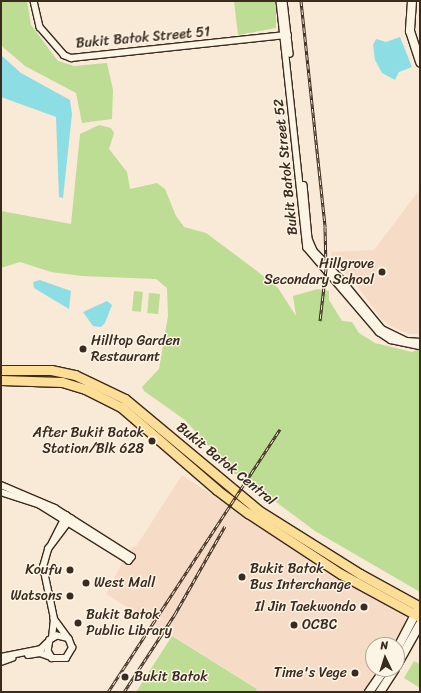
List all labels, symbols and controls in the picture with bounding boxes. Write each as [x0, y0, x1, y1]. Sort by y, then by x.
street label: Bukit Batok Street 51 [74, 24, 212, 52]
street label: Bukit Batok Street 52 [270, 97, 302, 237]
place label: Hillgrove Secondary School [264, 256, 374, 288]
marker: Hillgrove Secondary School [377, 267, 387, 277]
place label: Hilltop Garden Restaurant [91, 333, 180, 366]
marker: Hilltop Garden Restaurant [78, 344, 88, 354]
street label: Bukit Batok Central [173, 418, 279, 510]
place label: After Bukit Batok Station/Blk 628 [33, 425, 144, 458]
marker: After Bukit Batok Station/Blk 628 [147, 436, 157, 446]
place label: Bukit Batok Bus Interchange [250, 561, 351, 594]
place label: Koufu [25, 562, 62, 578]
marker: Koufu [65, 565, 75, 575]
marker: Bukit Batok Bus Interchange [237, 572, 247, 582]
place label: West Mall [94, 575, 155, 591]
marker: West Mall [81, 578, 91, 588]
place label: Watsons [10, 588, 62, 604]
marker: Watsons [65, 591, 75, 601]
place label: Il Jin Taekwondo [254, 599, 356, 615]
marker: Il Jin Taekwondo [359, 602, 369, 612]
place label: Bukit Batok Public Library [86, 607, 172, 640]
place label: OCBC [302, 617, 337, 633]
marker: Bukit Batok Public Library [73, 618, 83, 628]
marker: OCBC [289, 620, 299, 630]
text: N [380, 636, 389, 655]
north arrow [365, 637, 405, 677]
place label: Time's Vege [273, 665, 347, 681]
marker: Time's Vege [350, 668, 360, 678]
place label: Bukit Batok [134, 669, 208, 685]
marker: Bukit Batok [119, 671, 131, 683]

